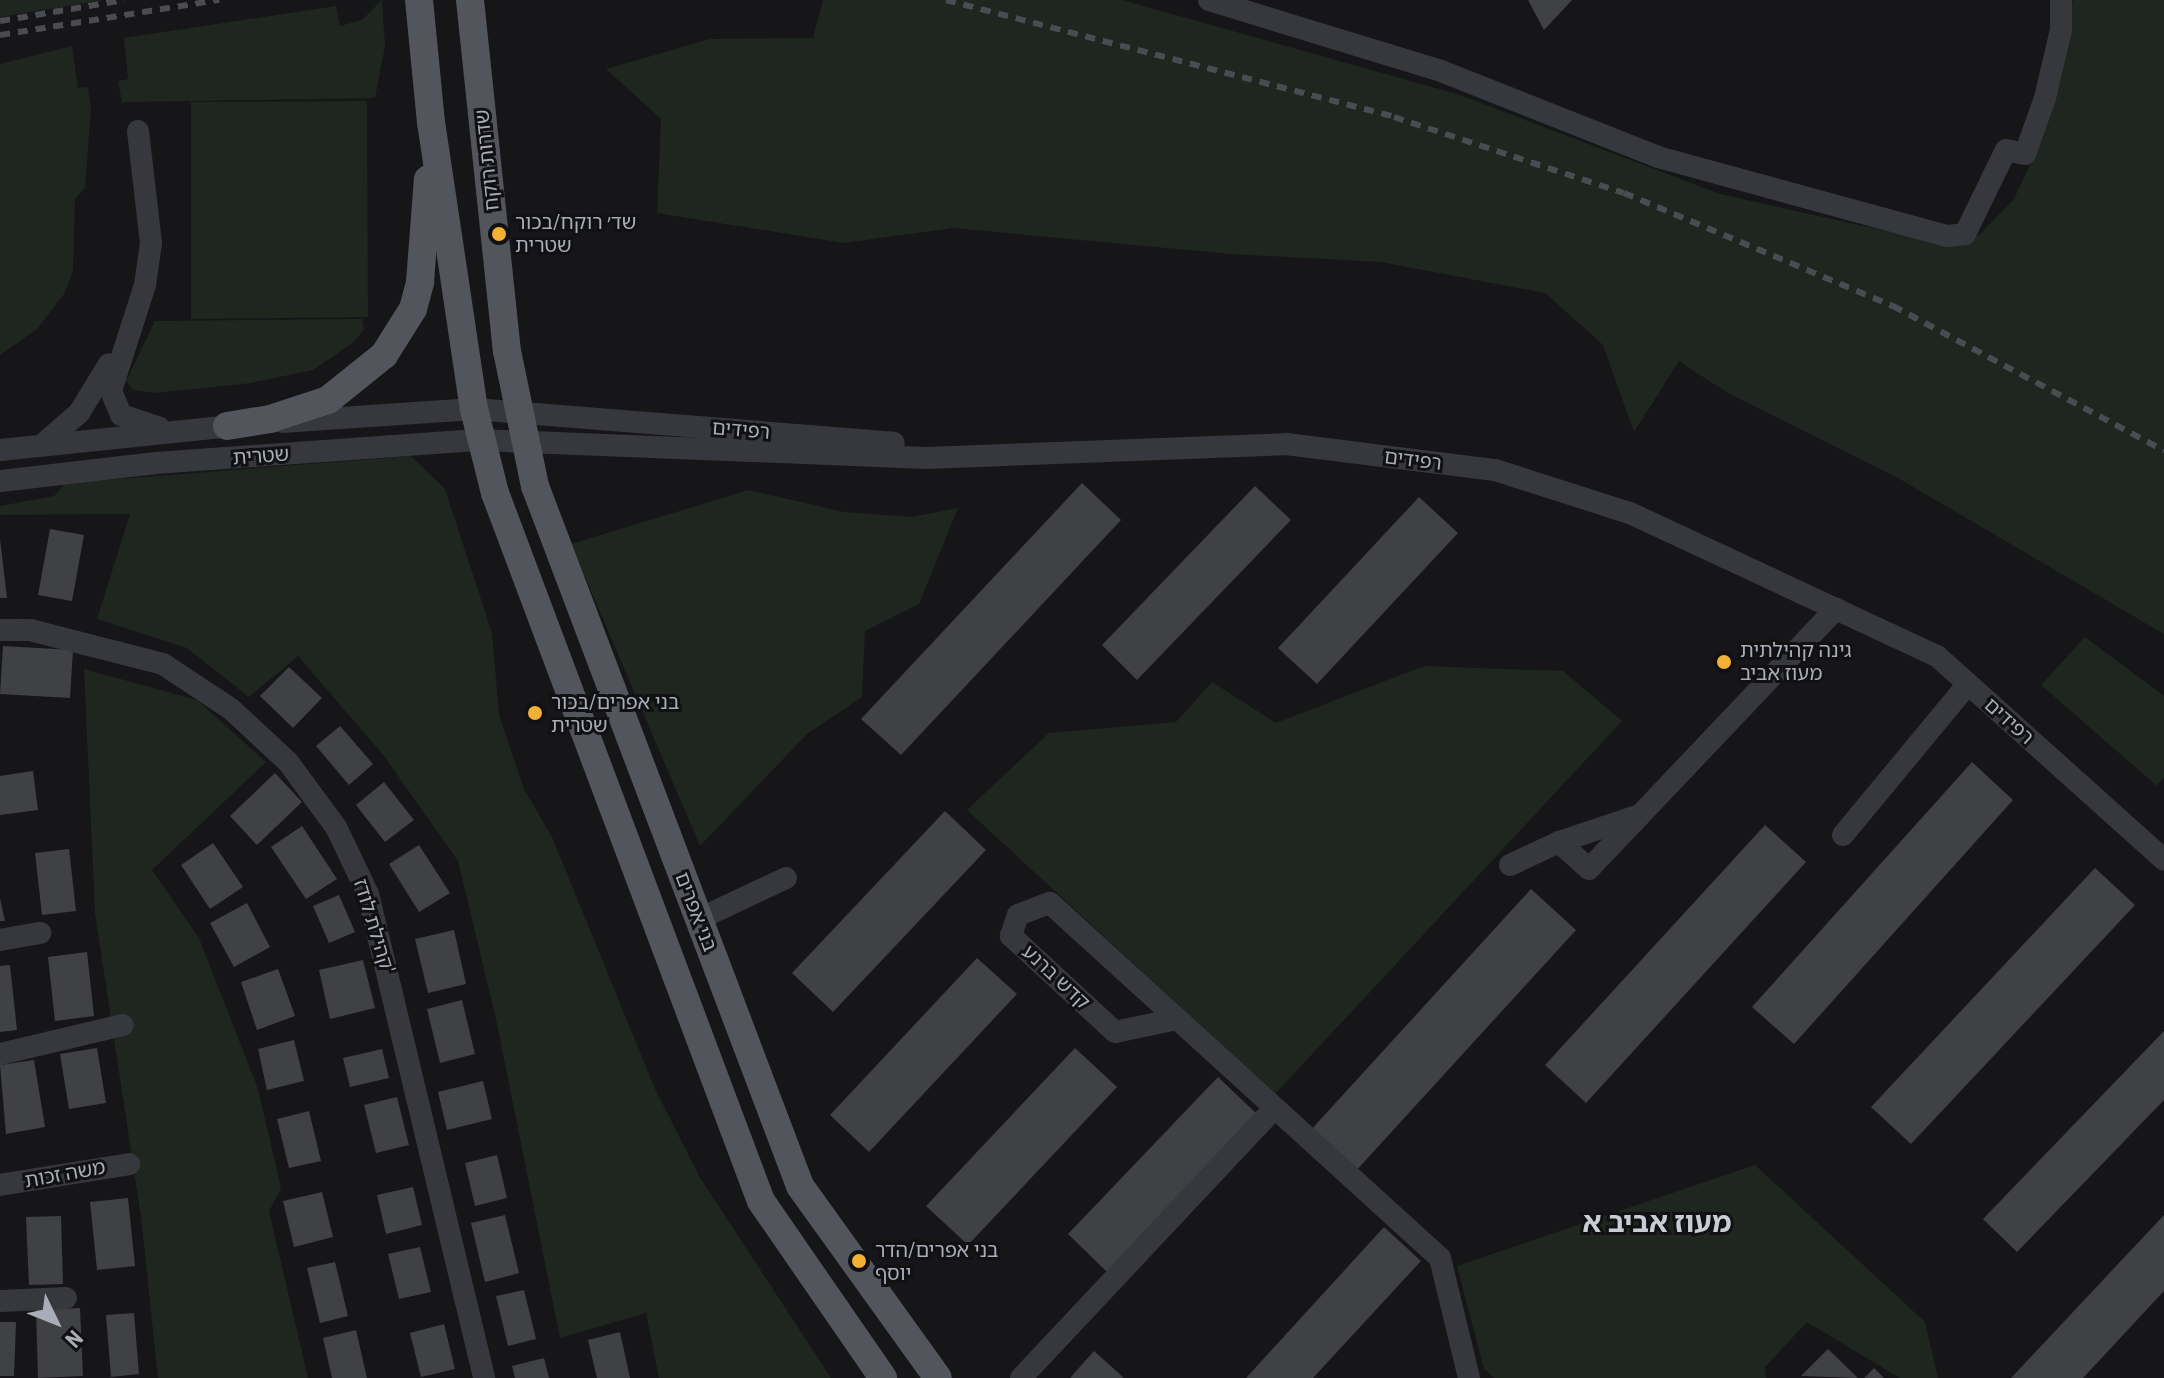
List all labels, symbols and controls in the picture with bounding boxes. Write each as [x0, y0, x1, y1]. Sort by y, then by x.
street label: שדרות רוקח [470, 108, 504, 212]
place label: שד׳ רוקח/בכור שטרית [515, 210, 636, 257]
marker: שד׳ רוקח/בכור שטרית [490, 225, 508, 243]
street label: רפידים [711, 416, 771, 444]
street label: שטרית [232, 442, 290, 470]
street label: רפידים [1383, 445, 1443, 475]
place label: גינה קהילתית מעוז אביב [1740, 638, 1851, 685]
marker: גינה קהילתית מעוז אביב [1715, 653, 1733, 671]
place label: בני אפרים/בכור שטרית [551, 690, 679, 737]
street label: רפידים [1979, 693, 2039, 749]
marker: בני אפרים/בכור שטרית [526, 704, 544, 722]
street label: בני אפרים [670, 869, 722, 955]
street label: קהילת לודז' [348, 876, 400, 976]
street label: קדש ברנע [1017, 940, 1095, 1014]
street label: משה זכות [23, 1155, 107, 1193]
district label: מעוז אביב א [1583, 1206, 1731, 1240]
place label: בני אפרים/הדר יוסף [875, 1238, 998, 1285]
marker: בני אפרים/הדר יוסף [850, 1252, 868, 1270]
north arrow [16, 1282, 96, 1362]
text: N [60, 1325, 88, 1352]

